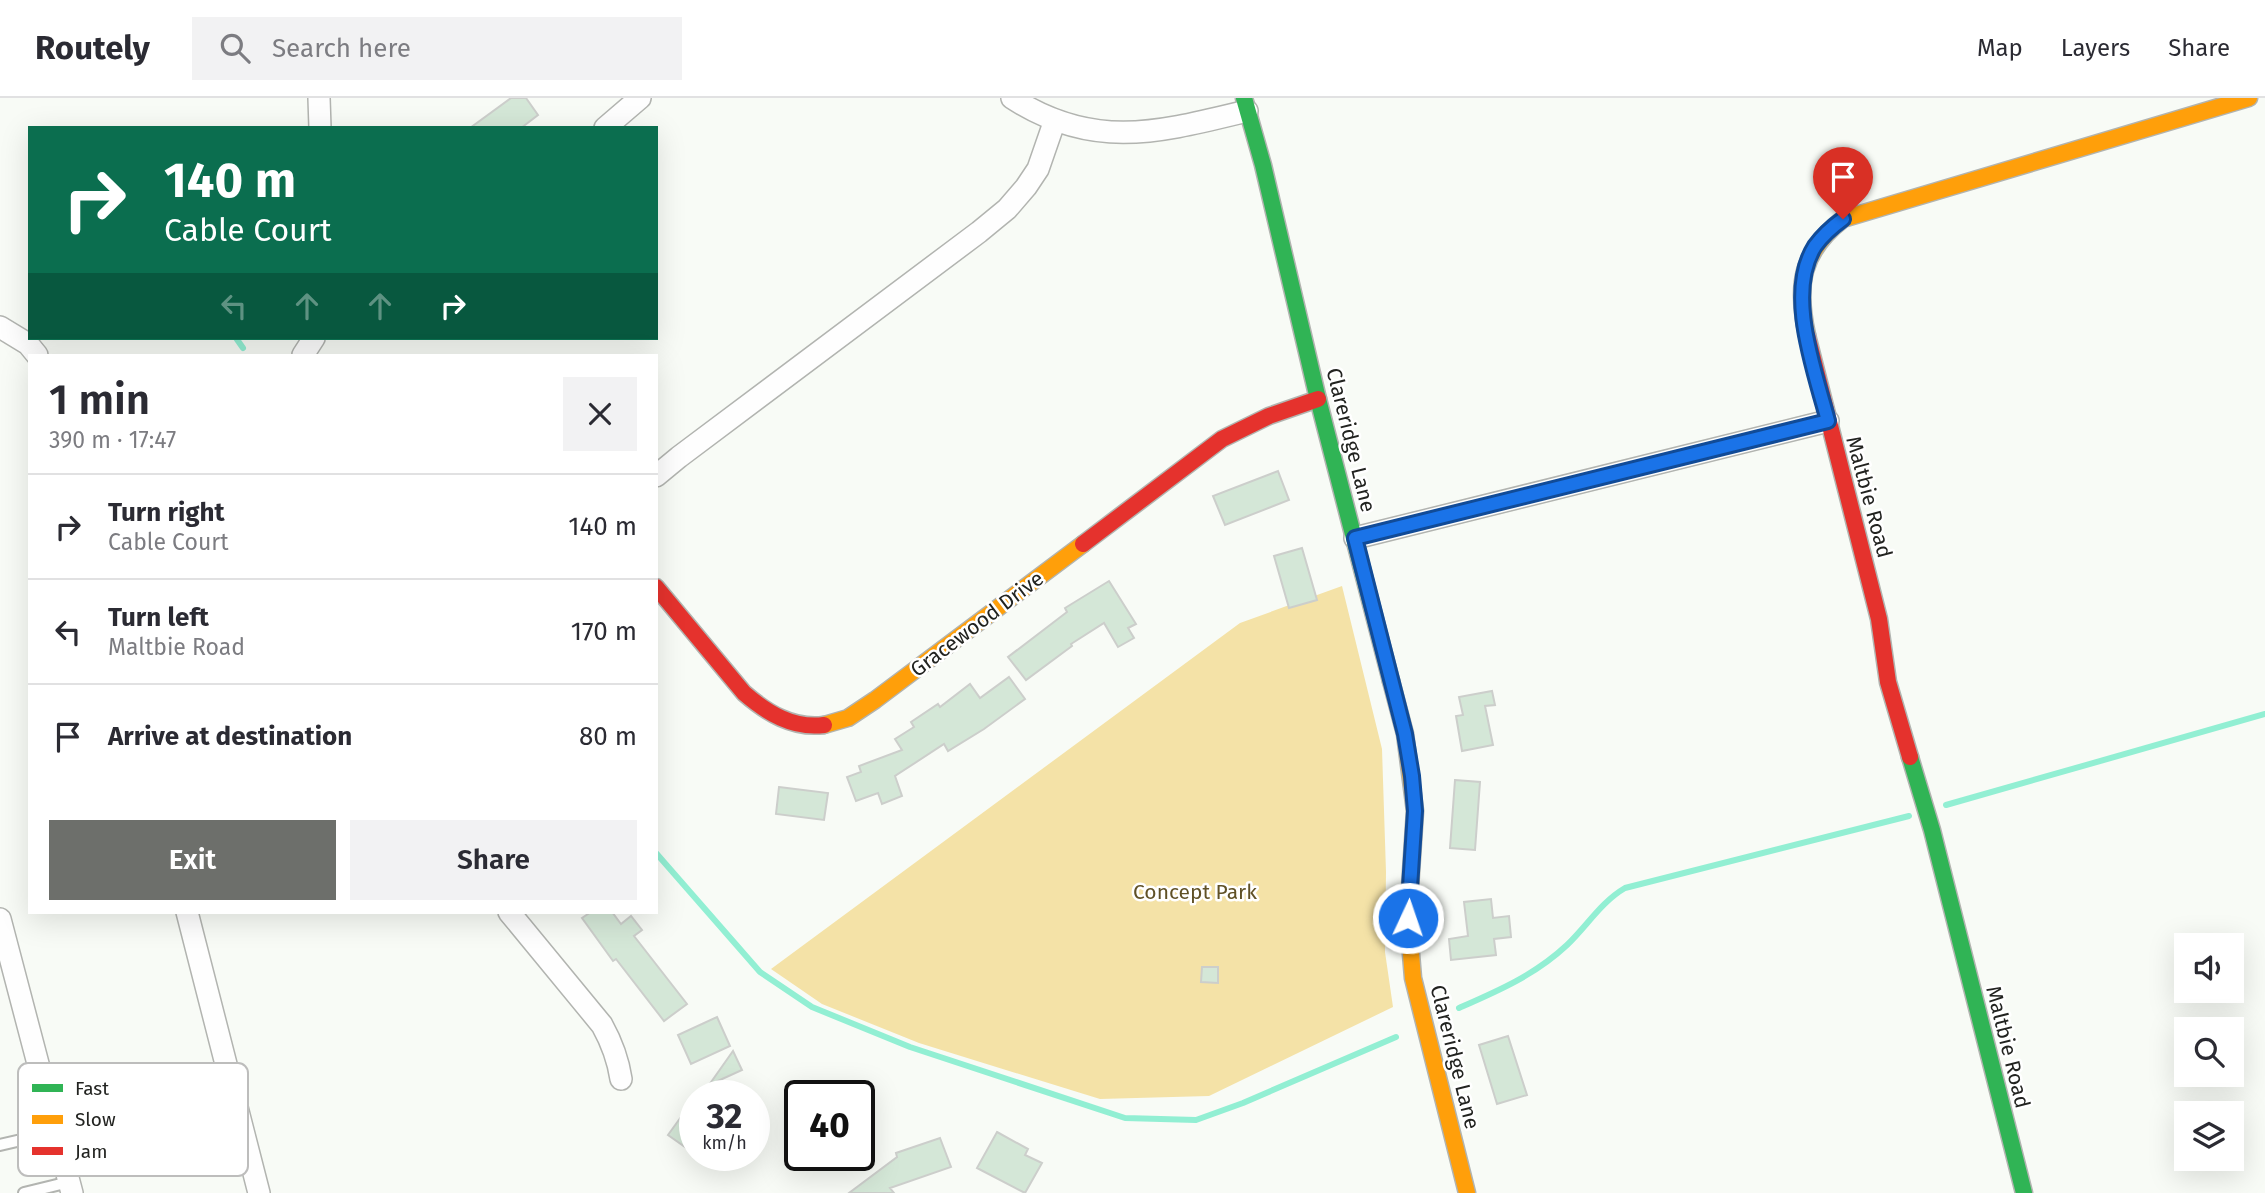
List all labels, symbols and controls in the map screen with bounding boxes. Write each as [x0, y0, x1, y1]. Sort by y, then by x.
search box [192, 17, 682, 80]
text: Routely [35, 28, 150, 68]
icon: search [216, 29, 254, 67]
text: Search here [272, 33, 411, 64]
text: Map [1977, 34, 2023, 62]
text: Layers [2061, 34, 2130, 62]
text: Share [2168, 34, 2230, 62]
pin [1813, 147, 1873, 219]
text: 140 m [164, 151, 296, 210]
icon: right [49, 154, 140, 245]
icon: arrive [1824, 158, 1862, 196]
text: Cable Court [164, 211, 332, 249]
icon: left [215, 287, 253, 325]
icon: ahead [288, 287, 326, 325]
icon: ahead [361, 287, 399, 325]
icon: right [434, 287, 472, 325]
street label: Clareridge Lane [1321, 365, 1381, 515]
text: 1 min [49, 375, 150, 425]
button: close [563, 377, 637, 451]
text: 390 m · 17:47 [49, 426, 176, 454]
street label: Maltbie Road [1840, 433, 1898, 561]
text: Turn right [108, 497, 225, 528]
icon: right [49, 508, 87, 546]
text: 140 m [568, 511, 637, 542]
text: Cable Court [108, 528, 229, 556]
street label: Gracewood Drive [905, 565, 1049, 683]
text: Turn left [108, 602, 209, 633]
icon: left [49, 613, 87, 651]
text: 170 m [571, 616, 637, 647]
text: Maltbie Road [108, 633, 245, 661]
icon: arrive [49, 718, 87, 756]
text: Arrive at destination [108, 721, 352, 752]
text: 80 m [579, 721, 637, 752]
button: Exit [49, 820, 336, 900]
button: Share [350, 820, 637, 900]
park label: Concept Park [1133, 879, 1257, 905]
position arrow [1371, 881, 1445, 955]
map controls [2174, 933, 2244, 1171]
button: sound [2174, 933, 2244, 1003]
street label: Clareridge Lane [1425, 982, 1485, 1132]
street label: Maltbie Road [1980, 983, 2036, 1111]
button: search [2174, 1017, 2244, 1087]
legend [18, 1063, 248, 1176]
text: Fast [75, 1077, 109, 1100]
speed limit sign: 40 [784, 1080, 875, 1171]
text: 32 [707, 1095, 742, 1137]
button: layers [2174, 1101, 2244, 1171]
text: Slow [75, 1108, 116, 1131]
text: km/h [702, 1132, 747, 1154]
text: Jam [75, 1140, 107, 1163]

